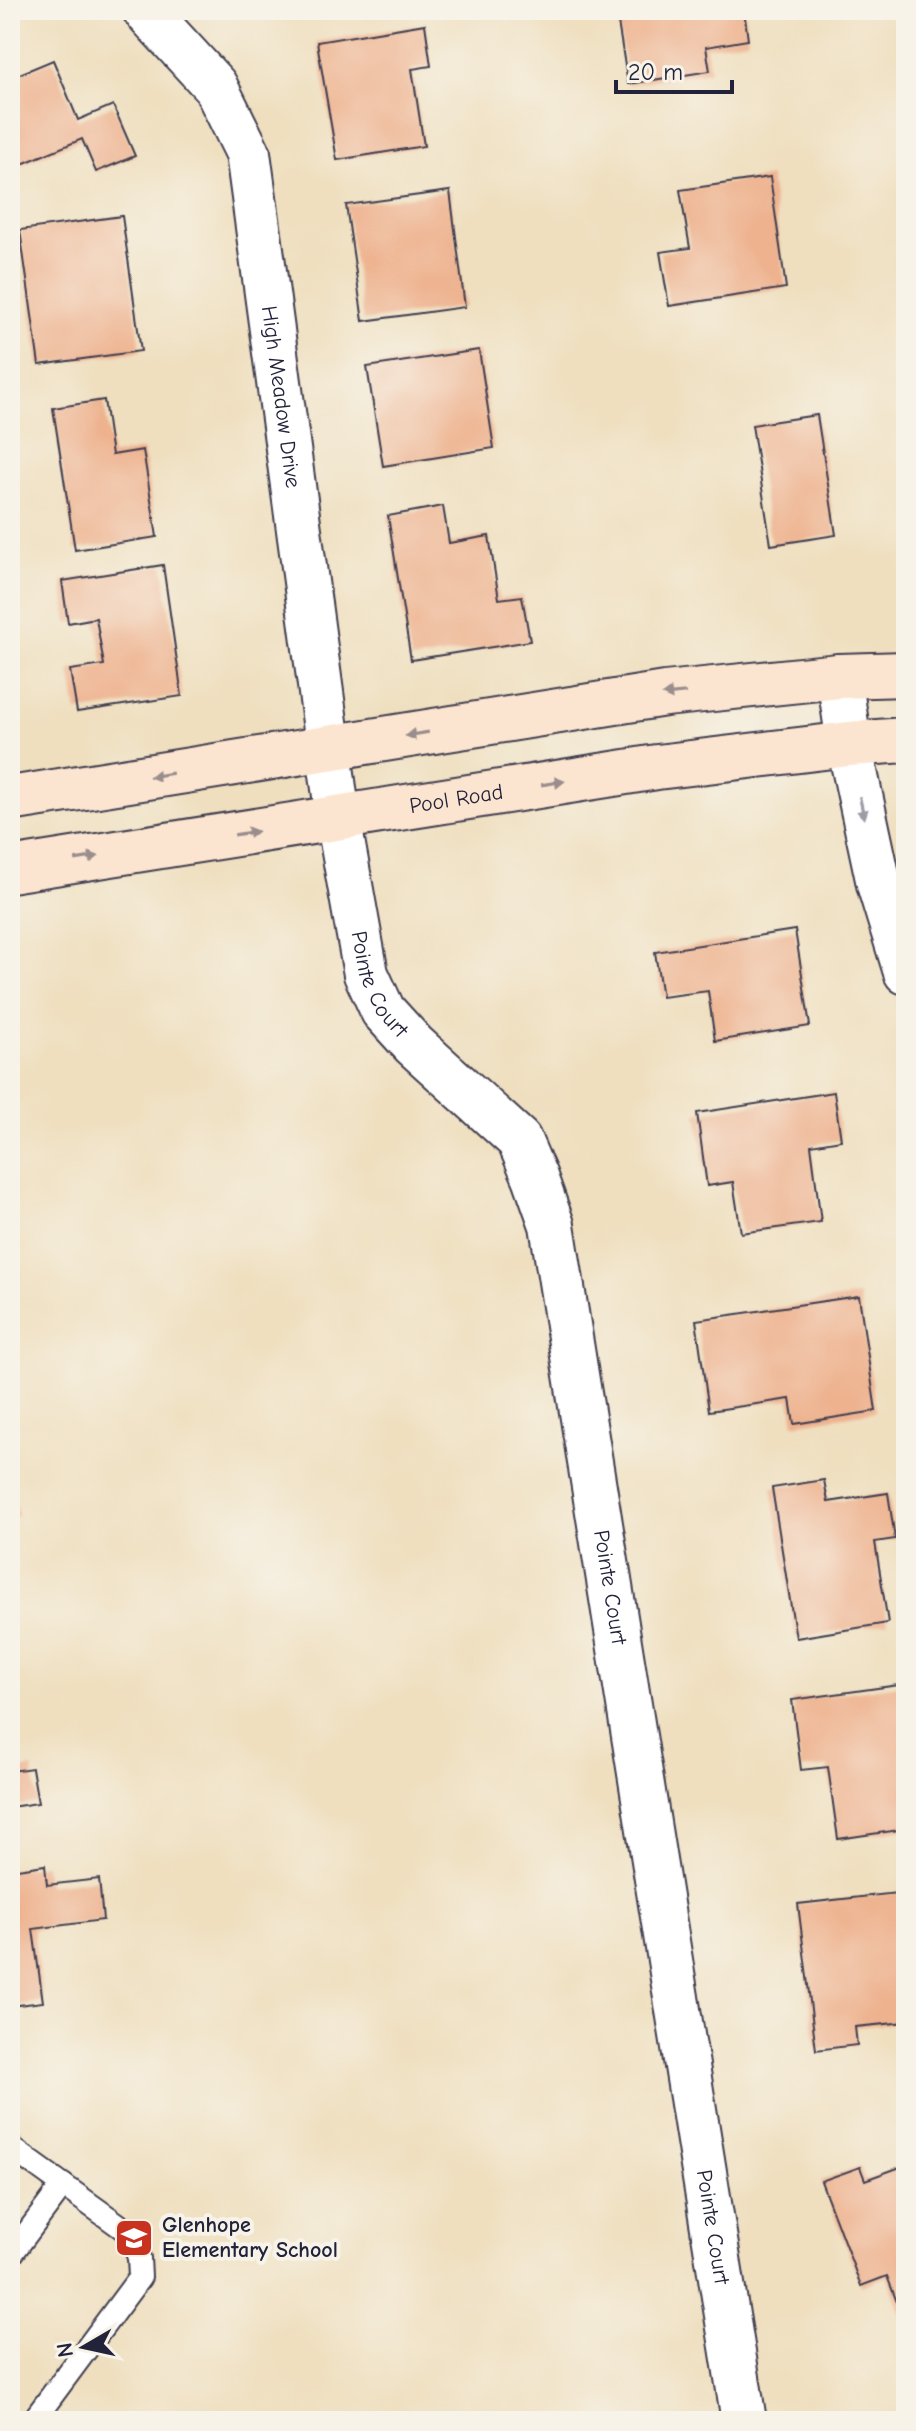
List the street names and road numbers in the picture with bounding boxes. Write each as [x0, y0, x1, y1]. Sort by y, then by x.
street label: High Meadow Drive [256, 304, 306, 489]
street label: Pool Road [408, 779, 505, 819]
street label: Pointe Court [346, 929, 414, 1044]
street label: Pointe Court [588, 1528, 632, 1647]
street label: Pointe Court [691, 2168, 735, 2287]

